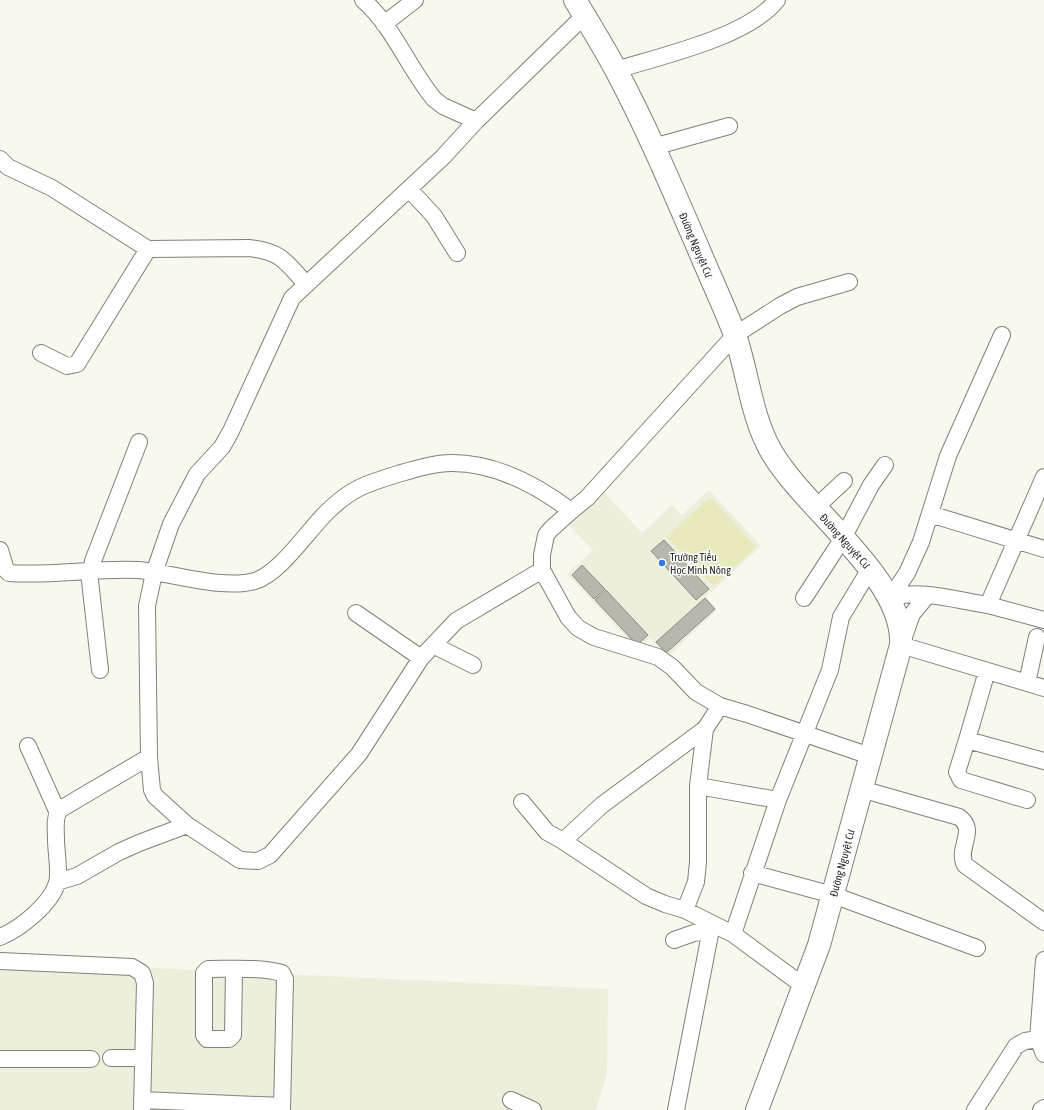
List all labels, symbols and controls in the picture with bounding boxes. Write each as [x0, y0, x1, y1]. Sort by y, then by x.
street label: Đường Nguyệt Cư [676, 211, 715, 280]
street label: Đường Nguyệt Cư [817, 511, 873, 572]
place label: Trường Tiểu Học Minh Nông [670, 550, 731, 577]
marker: Trường Tiểu Học Minh Nông [657, 558, 667, 568]
street label: Đường Nguyệt Cư [827, 827, 858, 898]

